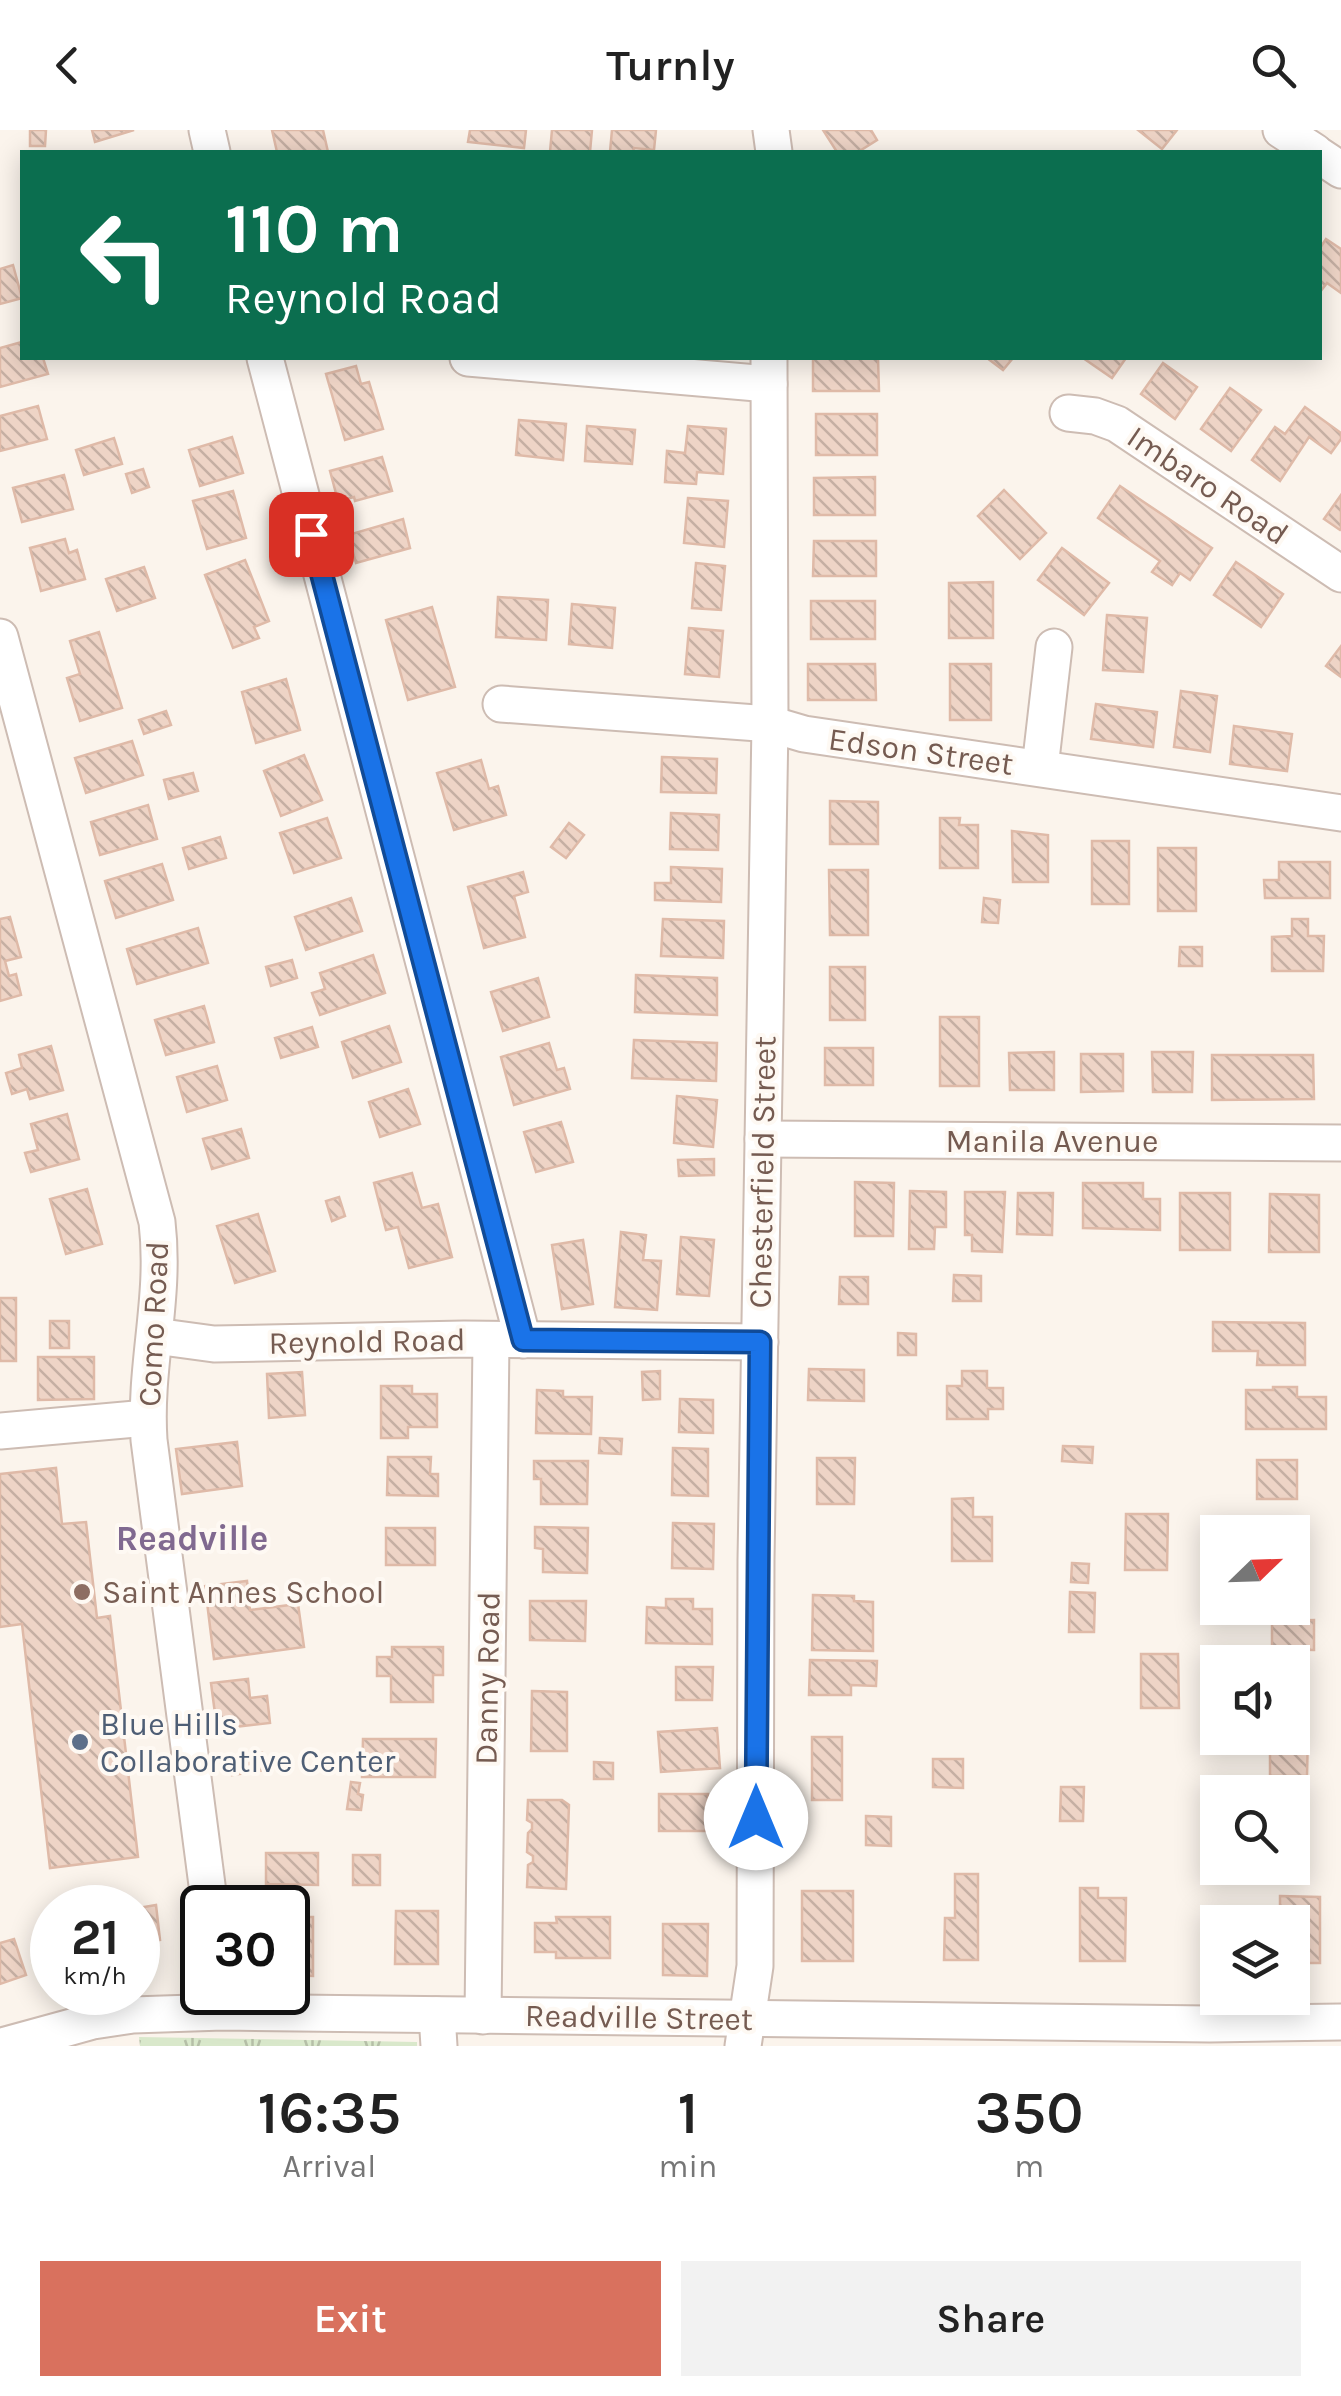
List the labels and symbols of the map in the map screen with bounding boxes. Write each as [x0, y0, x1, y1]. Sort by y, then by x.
street label: Imbaro Road [1120, 418, 1295, 553]
pin [269, 492, 354, 577]
street label: Edson Street [826, 720, 1016, 783]
street label: Chesterfield Street [742, 1035, 783, 1309]
street label: Manila Avenue [945, 1123, 1159, 1160]
street label: Como Road [131, 1240, 176, 1408]
street label: Reynold Road [268, 1321, 466, 1362]
north arrow [1200, 1515, 1310, 1625]
district label: Readville [116, 1518, 268, 1559]
place label: Saint Annes School [102, 1574, 384, 1611]
marker: Saint Annes School [71, 1581, 93, 1603]
street label: Danny Road [467, 1591, 508, 1765]
place label: Blue Hills Collaborative Center [100, 1706, 396, 1780]
marker: Blue Hills Collaborative Center [69, 1731, 91, 1753]
position arrow [704, 1766, 808, 1870]
speed limit sign: 30 [180, 1885, 310, 2015]
street label: Readville Street [525, 1997, 753, 2038]

